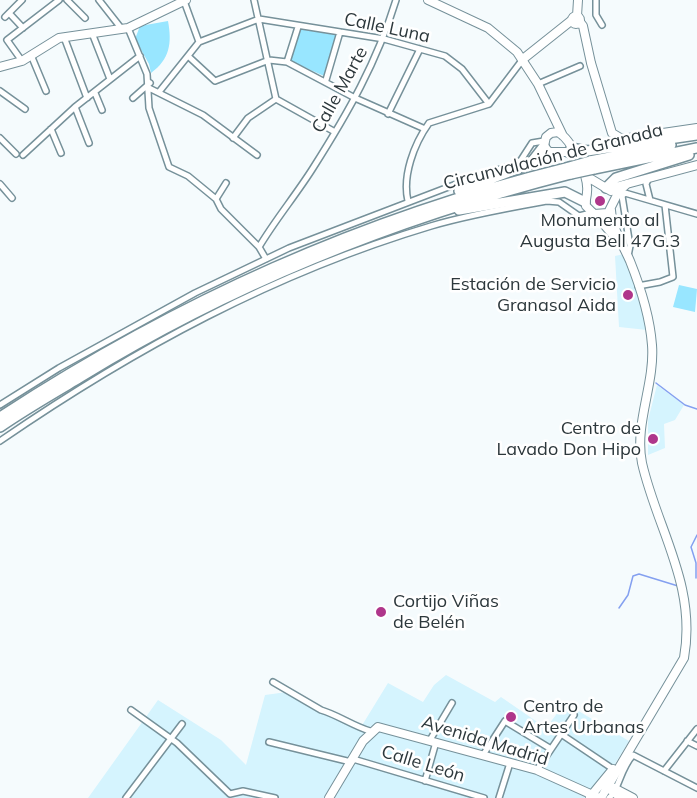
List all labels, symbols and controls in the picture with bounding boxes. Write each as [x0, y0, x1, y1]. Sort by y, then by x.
street label: Calle Luna [342, 8, 432, 48]
street label: Calle Marte [307, 43, 373, 137]
street label: Circunvalación de Granada [441, 119, 665, 195]
marker: Monumento al Augusta Bell 47G.3 [593, 194, 607, 208]
place label: Monumento al Augusta Bell 47G.3 [520, 210, 680, 252]
place label: Estación de Servicio Granasol Aida [450, 274, 616, 316]
marker: Estación de Servicio Granasol Aida [621, 288, 635, 302]
place label: Centro de Lavado Don Hipo [496, 418, 641, 460]
marker: Centro de Lavado Don Hipo [646, 432, 660, 446]
place label: Cortijo Viñas de Belén [393, 591, 499, 634]
marker: Cortijo Viñas de Belén [374, 605, 388, 619]
place label: Centro de Artes Urbanas [523, 696, 644, 738]
marker: Centro de Artes Urbanas [504, 710, 518, 724]
street label: Avenida Madrid [419, 711, 551, 771]
street label: Calle León [379, 741, 467, 787]

